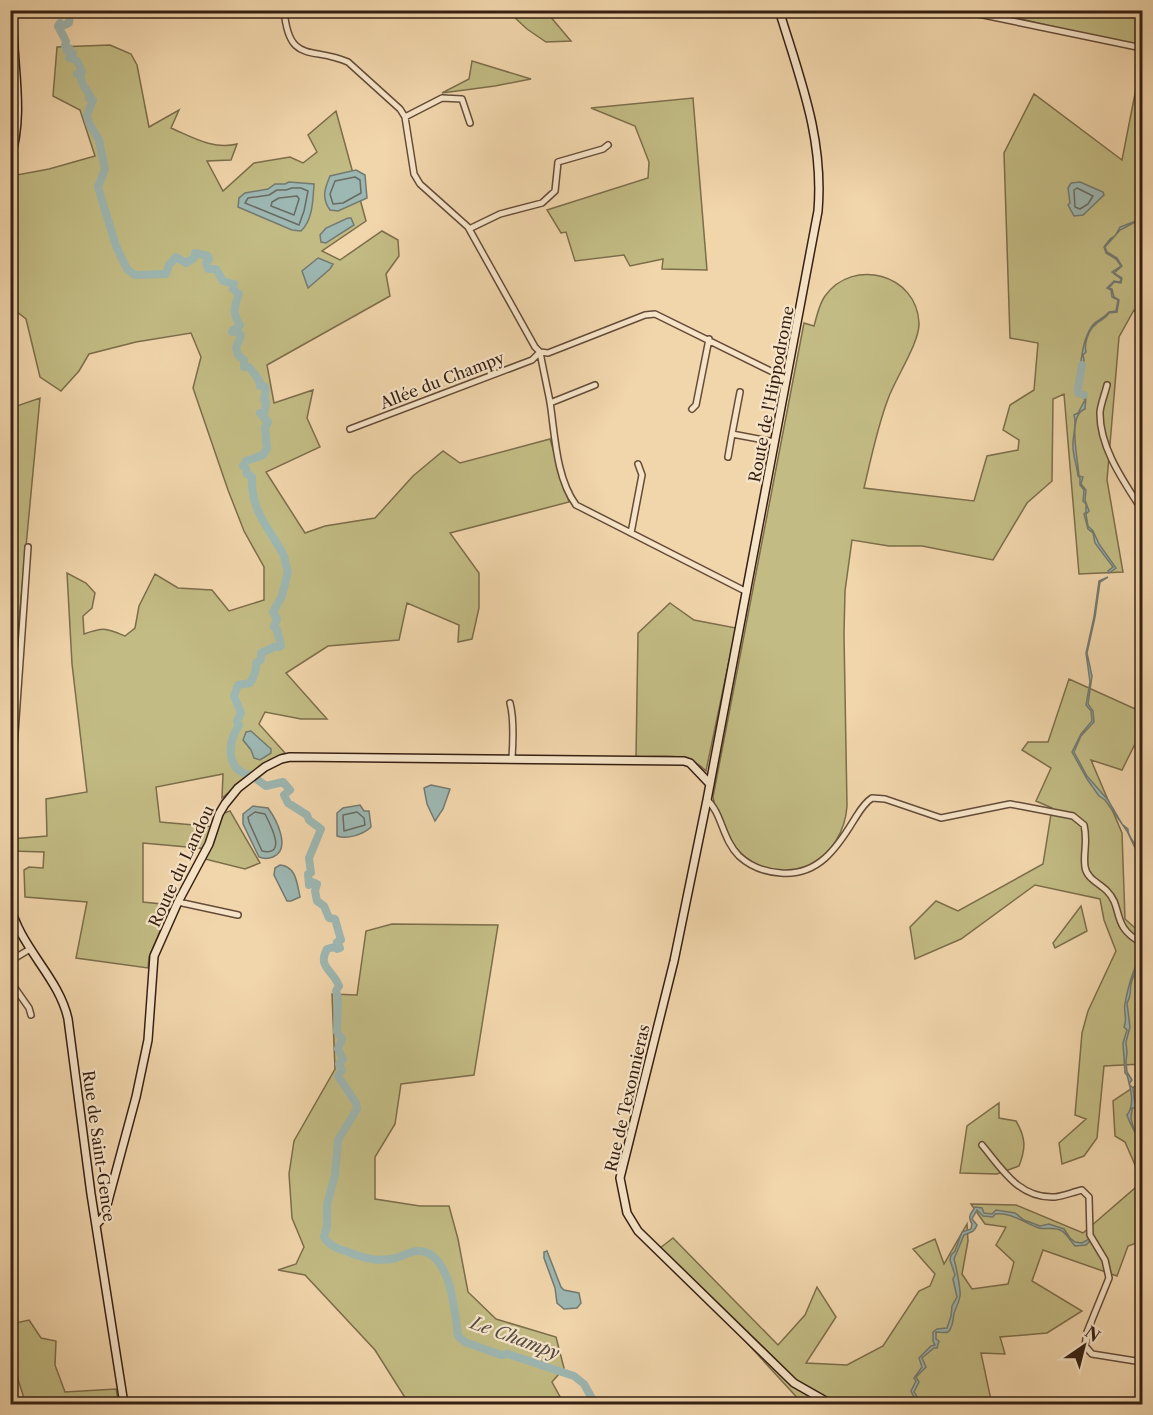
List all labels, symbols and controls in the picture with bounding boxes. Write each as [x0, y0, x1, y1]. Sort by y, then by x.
street label: Route de l'Hippodrome [744, 304, 798, 484]
street label: Allée du Champy [376, 347, 508, 413]
street label: Route du Landou [144, 802, 218, 930]
street label: Rue de Texonnieras [600, 1022, 654, 1174]
street label: Rue de Saint-Gence [78, 1069, 120, 1223]
water label: Le Champy [466, 1311, 562, 1364]
north arrow [1054, 1316, 1114, 1376]
text: N [1081, 1322, 1104, 1346]

